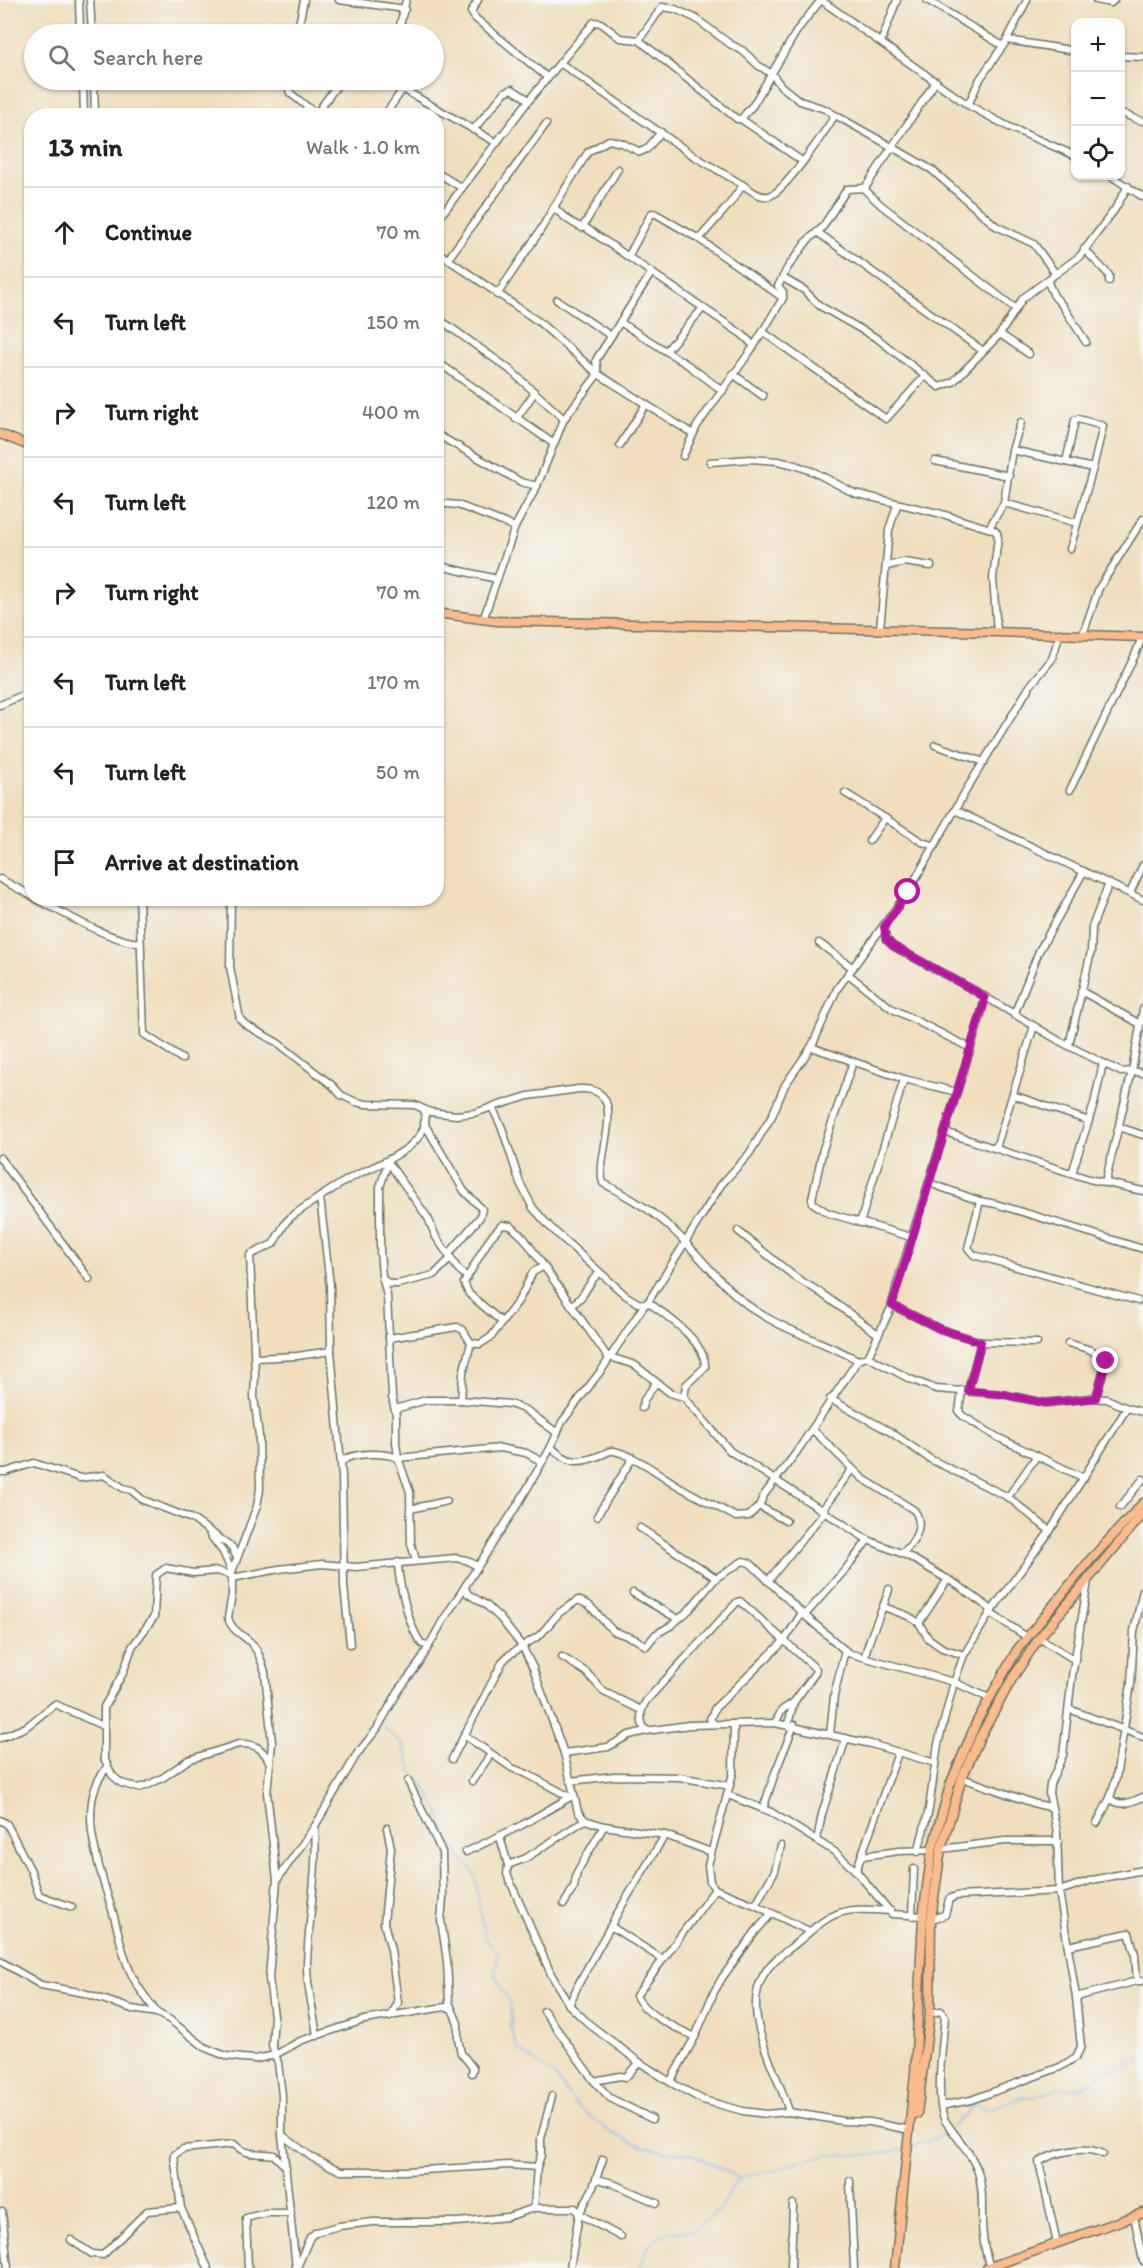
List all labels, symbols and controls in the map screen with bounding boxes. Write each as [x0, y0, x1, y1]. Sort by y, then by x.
map controls [1071, 18, 1125, 180]
button: + [1071, 18, 1125, 72]
search box [24, 24, 444, 90]
icon: search [45, 41, 78, 74]
text: Search here [93, 44, 203, 71]
button: − [1071, 72, 1125, 126]
button: locate [1071, 126, 1125, 180]
text: 13 min [48, 131, 122, 163]
text: Walk · 1.0 km [306, 135, 420, 159]
icon: ahead [48, 216, 81, 249]
text: Continue [105, 219, 192, 246]
text: 70 m [376, 220, 420, 244]
icon: left [48, 306, 81, 339]
text: Turn left [105, 309, 186, 336]
text: 150 m [367, 310, 420, 334]
icon: right [48, 396, 81, 429]
text: Turn right [105, 399, 199, 426]
text: 400 m [362, 400, 420, 424]
icon: left [48, 486, 81, 519]
text: Turn left [105, 489, 186, 516]
text: 120 m [367, 490, 420, 514]
icon: right [48, 576, 81, 609]
text: Turn right [105, 579, 199, 606]
text: 70 m [376, 580, 420, 604]
icon: left [48, 666, 81, 699]
text: Turn left [105, 669, 186, 696]
text: 170 m [367, 670, 420, 694]
icon: left [48, 756, 81, 789]
text: Turn left [105, 759, 186, 786]
text: 50 m [376, 760, 420, 784]
icon: arrive [48, 846, 81, 879]
text: Arrive at destination [105, 849, 299, 876]
route start [894, 878, 920, 904]
route end [1092, 1347, 1118, 1373]

